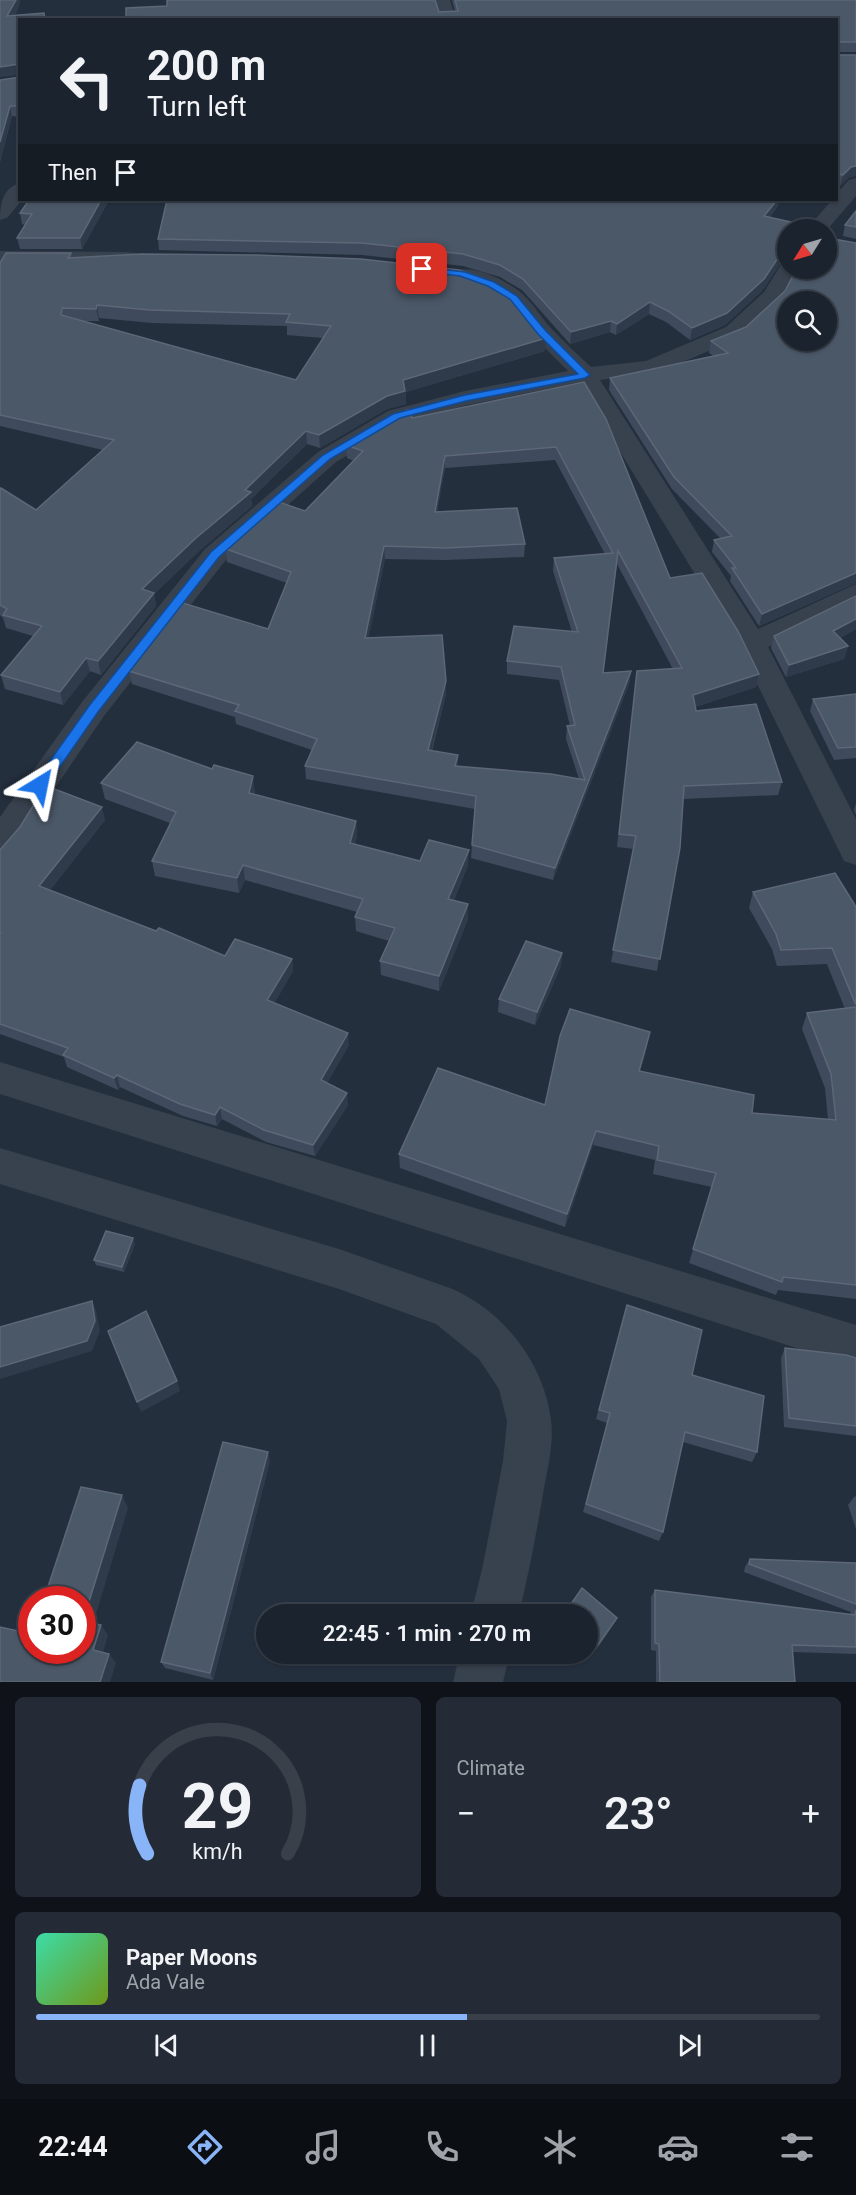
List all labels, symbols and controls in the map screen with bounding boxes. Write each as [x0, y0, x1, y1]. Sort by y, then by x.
text: 200 m [147, 41, 266, 90]
icon: left [48, 42, 126, 120]
text: Turn left [147, 91, 247, 123]
icon: arrive [109, 156, 142, 189]
text: Then [48, 160, 97, 185]
north arrow [777, 219, 837, 279]
map controls [777, 219, 837, 351]
pin [396, 243, 447, 294]
icon: arrive [405, 252, 438, 285]
button: search [777, 291, 837, 351]
position arrow [8, 753, 72, 817]
speed limit sign: 30 [18, 1586, 96, 1664]
text: 22:45 · 1 min · 270 m [323, 1621, 531, 1646]
text: Climate [457, 1756, 525, 1780]
text: 29 [182, 1770, 254, 1843]
text: 23° [604, 1787, 673, 1840]
text: − [457, 1794, 475, 1833]
text: + [801, 1794, 820, 1833]
text: km/h [193, 1839, 243, 1864]
text: Paper Moons [126, 1945, 257, 1970]
text: Ada Vale [126, 1970, 205, 1994]
icon: previous [150, 2029, 183, 2062]
icon: pause [411, 2029, 444, 2062]
icon: next [673, 2029, 706, 2062]
icon: directions [184, 2126, 226, 2168]
icon: music [302, 2126, 344, 2168]
icon: phone [421, 2126, 463, 2168]
icon: climate [539, 2126, 581, 2168]
icon: car [657, 2126, 699, 2168]
icon: filters [776, 2126, 818, 2168]
text: 22:44 [38, 2131, 108, 2163]

